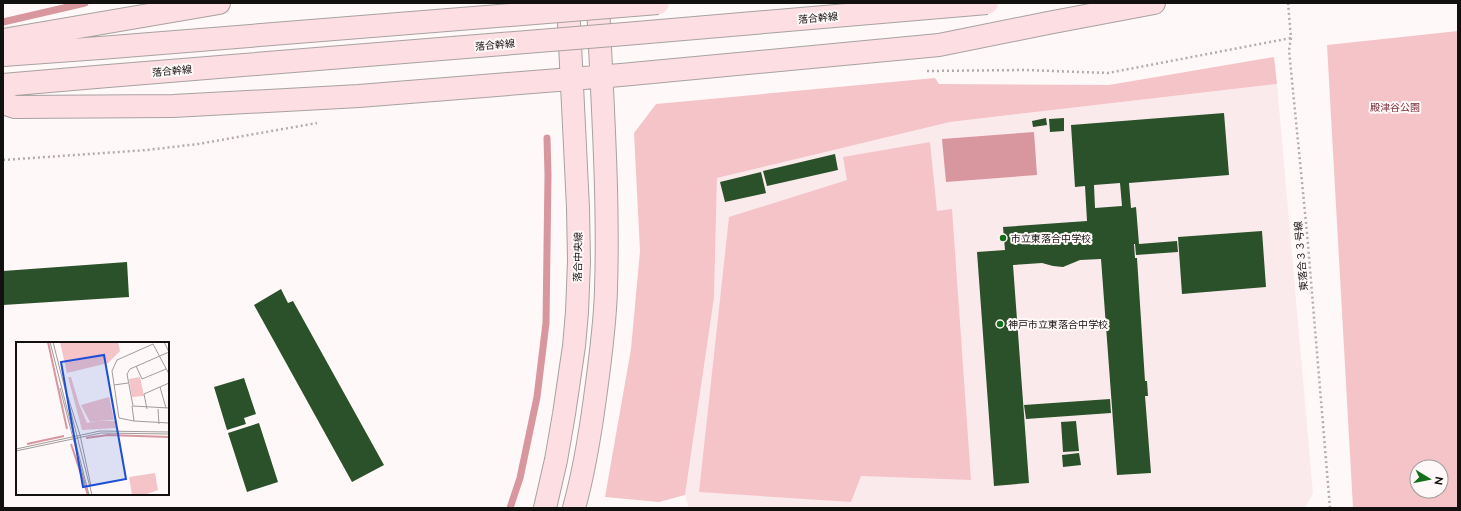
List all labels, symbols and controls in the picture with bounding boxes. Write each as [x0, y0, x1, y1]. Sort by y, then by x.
street label: 落合幹線 [798, 11, 838, 25]
street label: 落合幹線 [475, 38, 515, 52]
street label: 落合幹線 [152, 64, 192, 78]
park label: 殿津谷公園 [1370, 102, 1420, 113]
street label: 東落合３３号線 [1292, 221, 1310, 291]
street label: 落合中央線 [572, 232, 584, 282]
marker: 市立東落合中学校 [998, 233, 1008, 243]
place label: 市立東落合中学校 [1011, 233, 1091, 244]
marker: 神戸市立東落合中学校 [995, 319, 1005, 329]
place label: 神戸市立東落合中学校 [1008, 319, 1108, 330]
inset map [16, 342, 169, 495]
north arrow [1409, 459, 1449, 499]
text: N [1431, 475, 1445, 486]

